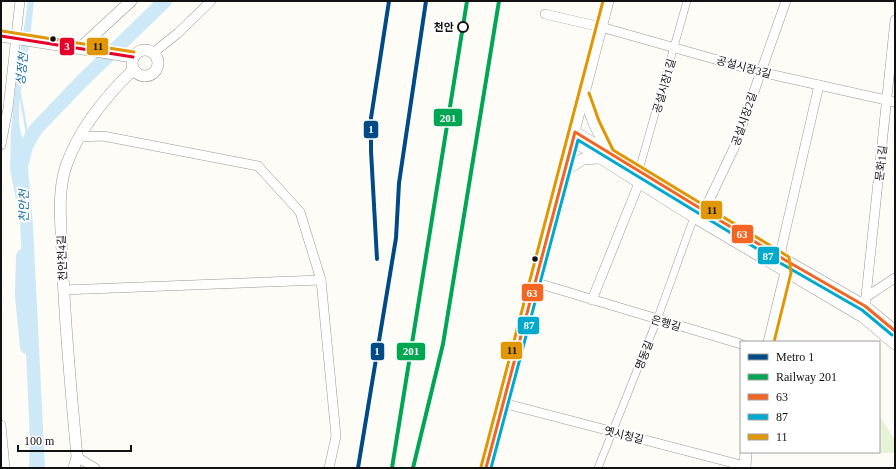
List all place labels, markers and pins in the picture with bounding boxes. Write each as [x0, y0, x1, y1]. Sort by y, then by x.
place label: 천안 [434, 21, 454, 33]
marker: 천안 [457, 21, 469, 33]
unlabelled marker [48, 34, 58, 44]
unlabelled marker [530, 254, 540, 264]

